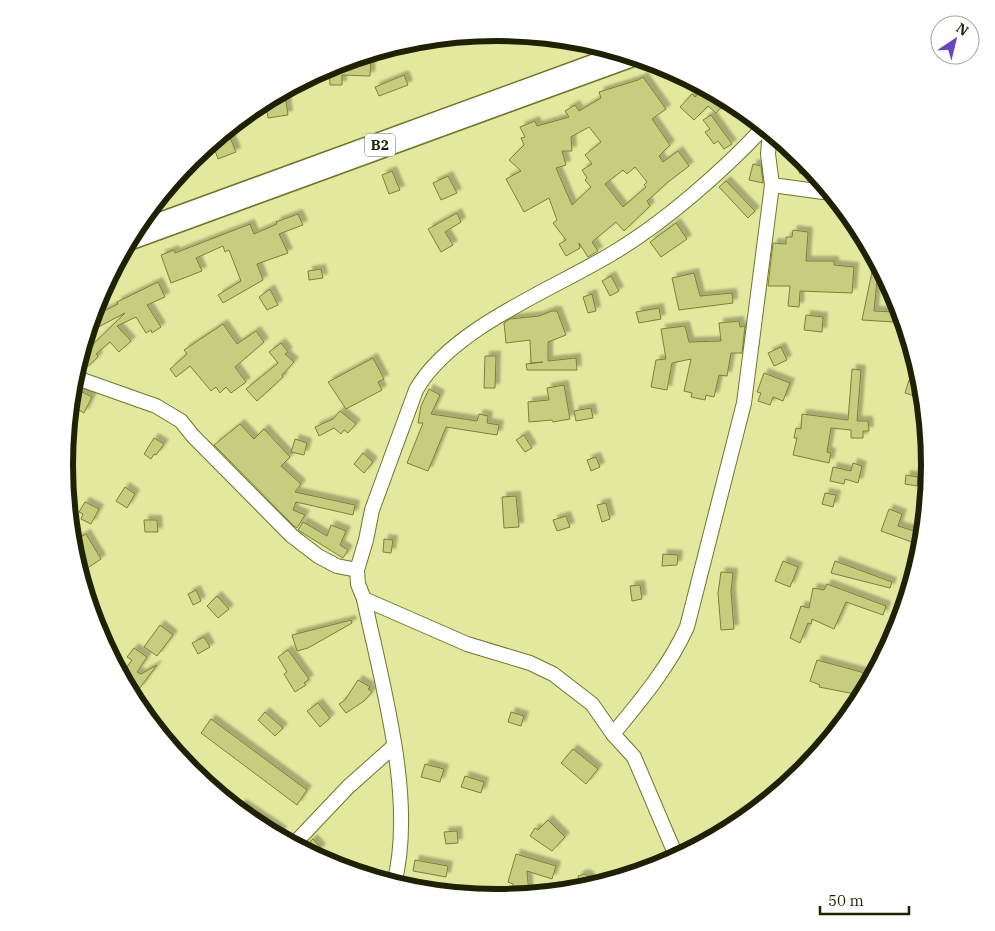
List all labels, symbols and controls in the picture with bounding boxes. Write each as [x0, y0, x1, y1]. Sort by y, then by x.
north arrow [930, 15, 980, 65]
text: N [953, 19, 972, 40]
road number: B2 [365, 134, 395, 156]
scale bar [820, 884, 909, 916]
text: 50 m [828, 891, 864, 910]

